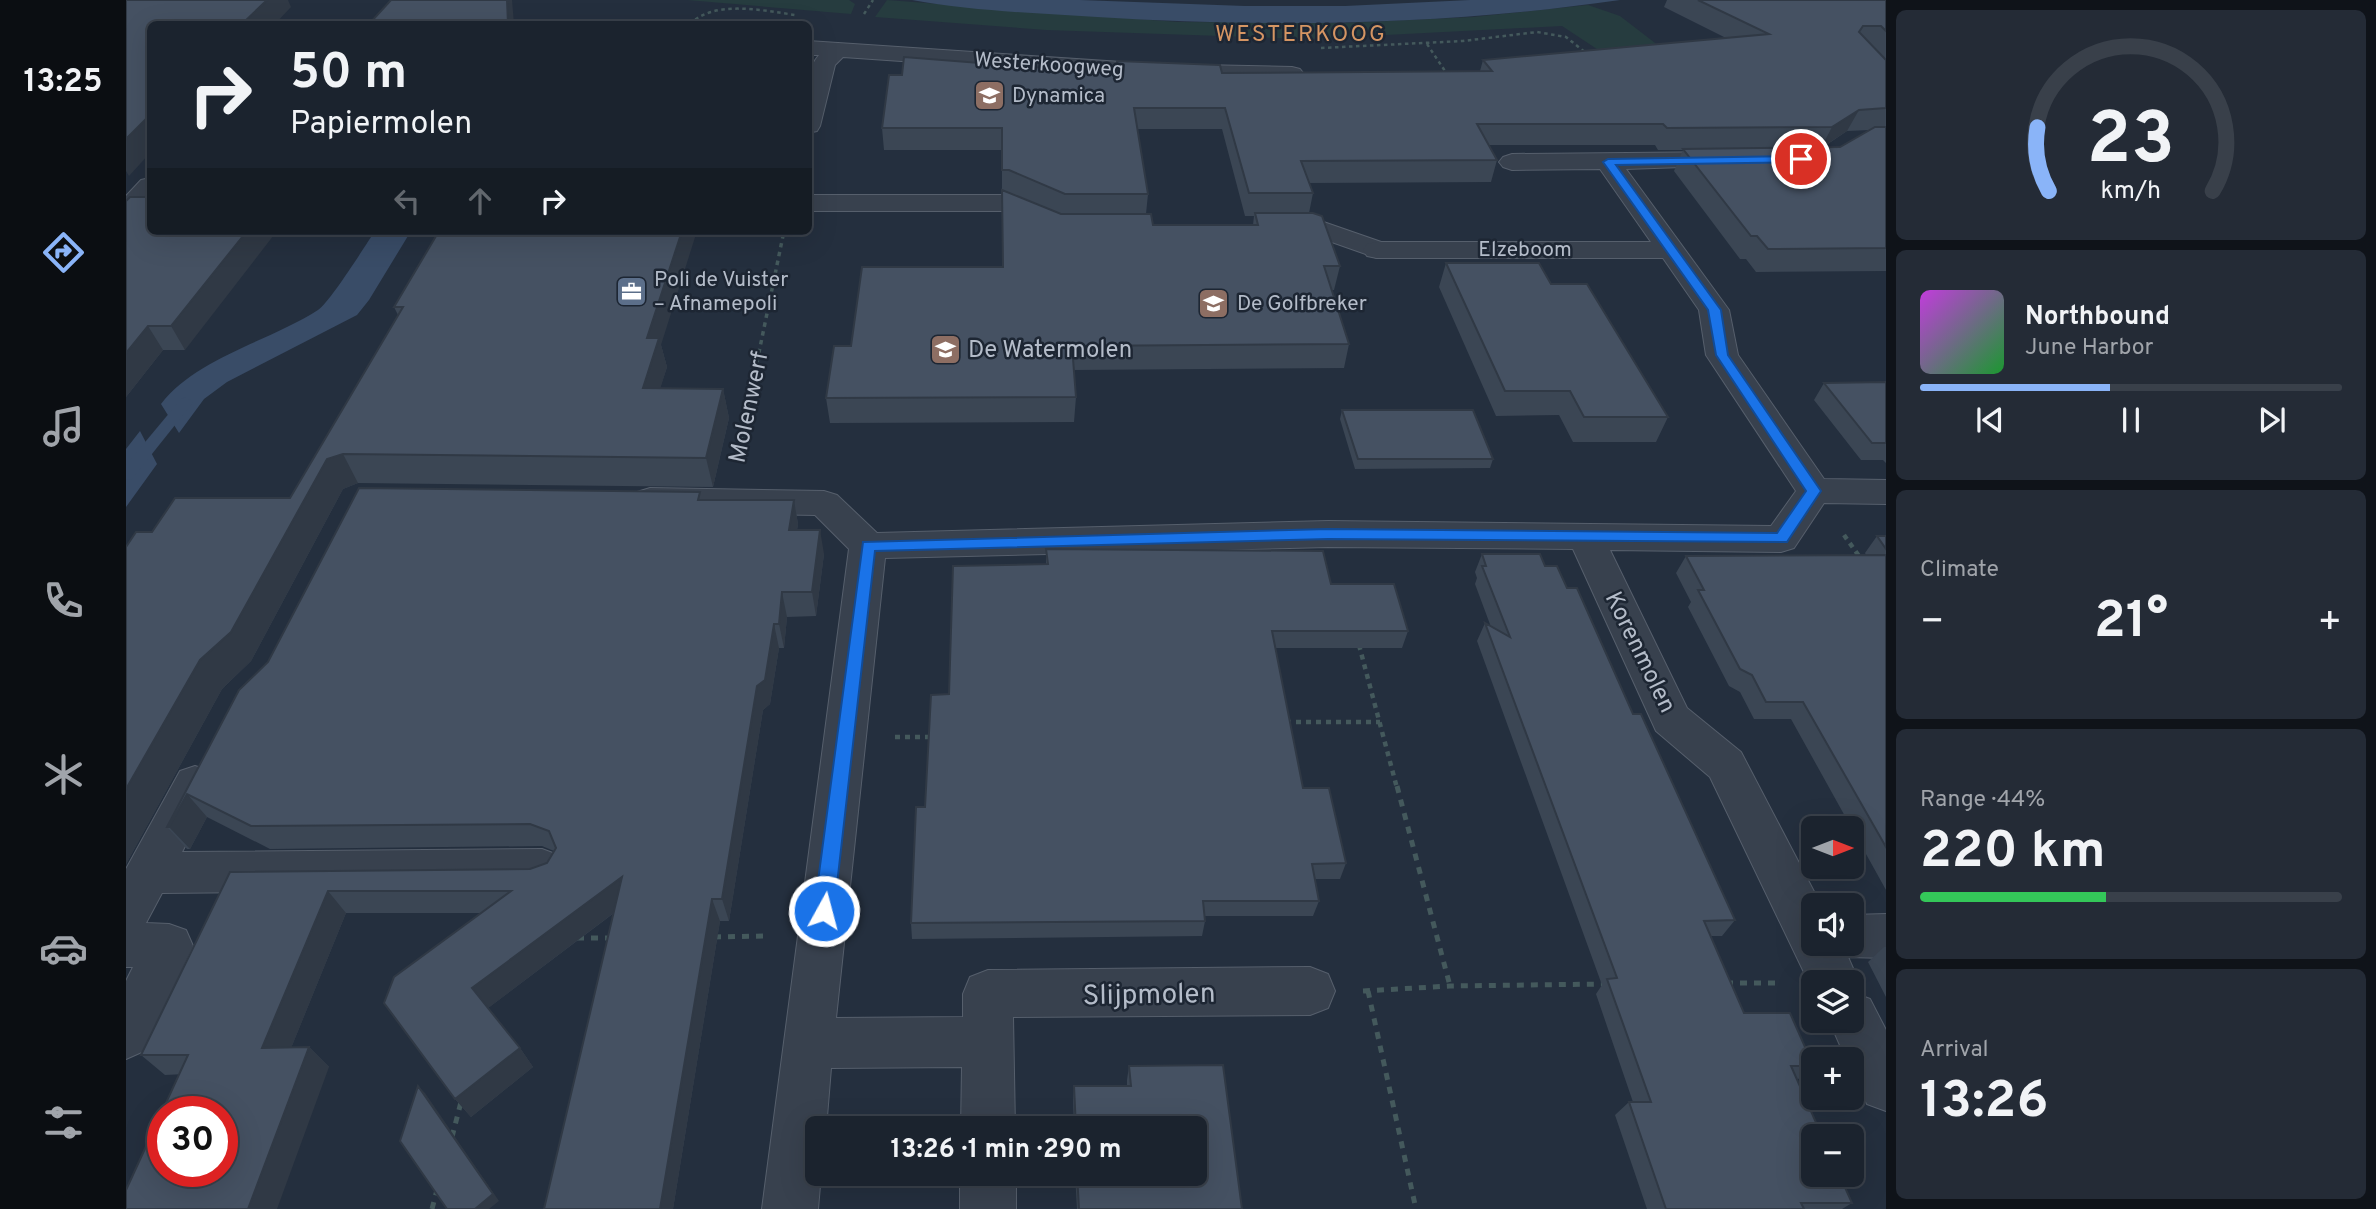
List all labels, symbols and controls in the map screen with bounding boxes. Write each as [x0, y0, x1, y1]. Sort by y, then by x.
district label: WESTERKOOG [1215, 21, 1387, 50]
text: 50 m [290, 44, 407, 106]
street label: Westerkoogweg [973, 47, 1125, 84]
icon: right [175, 49, 266, 140]
text: 13:25 [24, 63, 102, 103]
school or university icon: Dynamica [972, 78, 1006, 112]
place label: Dynamica [1012, 83, 1105, 110]
text: 23 [2087, 97, 2175, 189]
text: Papiermolen [290, 105, 472, 145]
pin [1771, 129, 1831, 189]
icon: arrive [1782, 140, 1820, 178]
text: km/h [2101, 176, 2161, 208]
icon: left [388, 182, 426, 220]
icon: ahead [461, 182, 499, 220]
icon: right [534, 182, 572, 220]
icon: directions [39, 228, 88, 277]
street label: Elzeboom [1478, 237, 1572, 264]
place label: Poli de Vuister – Afnamepoli [654, 267, 789, 318]
office icon: Poli de Vuister – Afnamepoli [614, 274, 648, 308]
school or university icon: De Golfbreker [1197, 286, 1231, 320]
place label: De Golfbreker [1237, 291, 1367, 318]
text: Northbound [2025, 301, 2170, 334]
school or university icon: De Watermolen [928, 332, 962, 366]
text: June Harbor [2025, 334, 2153, 363]
place label: De Watermolen [968, 336, 1132, 366]
street label: Molenwerf [724, 349, 776, 466]
icon: previous [1971, 401, 2009, 439]
icon: pause [2112, 401, 2150, 439]
icon: next [2253, 401, 2291, 439]
icon: music [39, 402, 88, 451]
text: Climate [1920, 556, 1999, 585]
icon: phone [39, 576, 88, 625]
street label: Korenmolen [1597, 587, 1681, 718]
text: 21° [2094, 590, 2168, 656]
text: − [1920, 599, 1945, 648]
text: + [2317, 599, 2342, 648]
icon: climate [39, 750, 88, 799]
text: Range · 44% [1920, 786, 2045, 815]
north arrow [1801, 816, 1864, 878]
map controls [1801, 816, 1864, 1187]
text: 220 km [1920, 820, 2106, 886]
position arrow [787, 874, 861, 948]
button: sound [1801, 893, 1864, 956]
icon: car [39, 924, 88, 973]
button: layers [1801, 970, 1864, 1033]
street label: Slijpmolen [1082, 977, 1216, 1015]
text: Arrival [1920, 1036, 1989, 1065]
button: + [1801, 1047, 1864, 1110]
text: 13:26 [1920, 1070, 2048, 1136]
speed limit sign: 30 [147, 1096, 238, 1187]
icon: filters [39, 1098, 88, 1147]
button: − [1801, 1124, 1864, 1187]
text: 13:26 · 1 min · 290 m [891, 1134, 1121, 1167]

